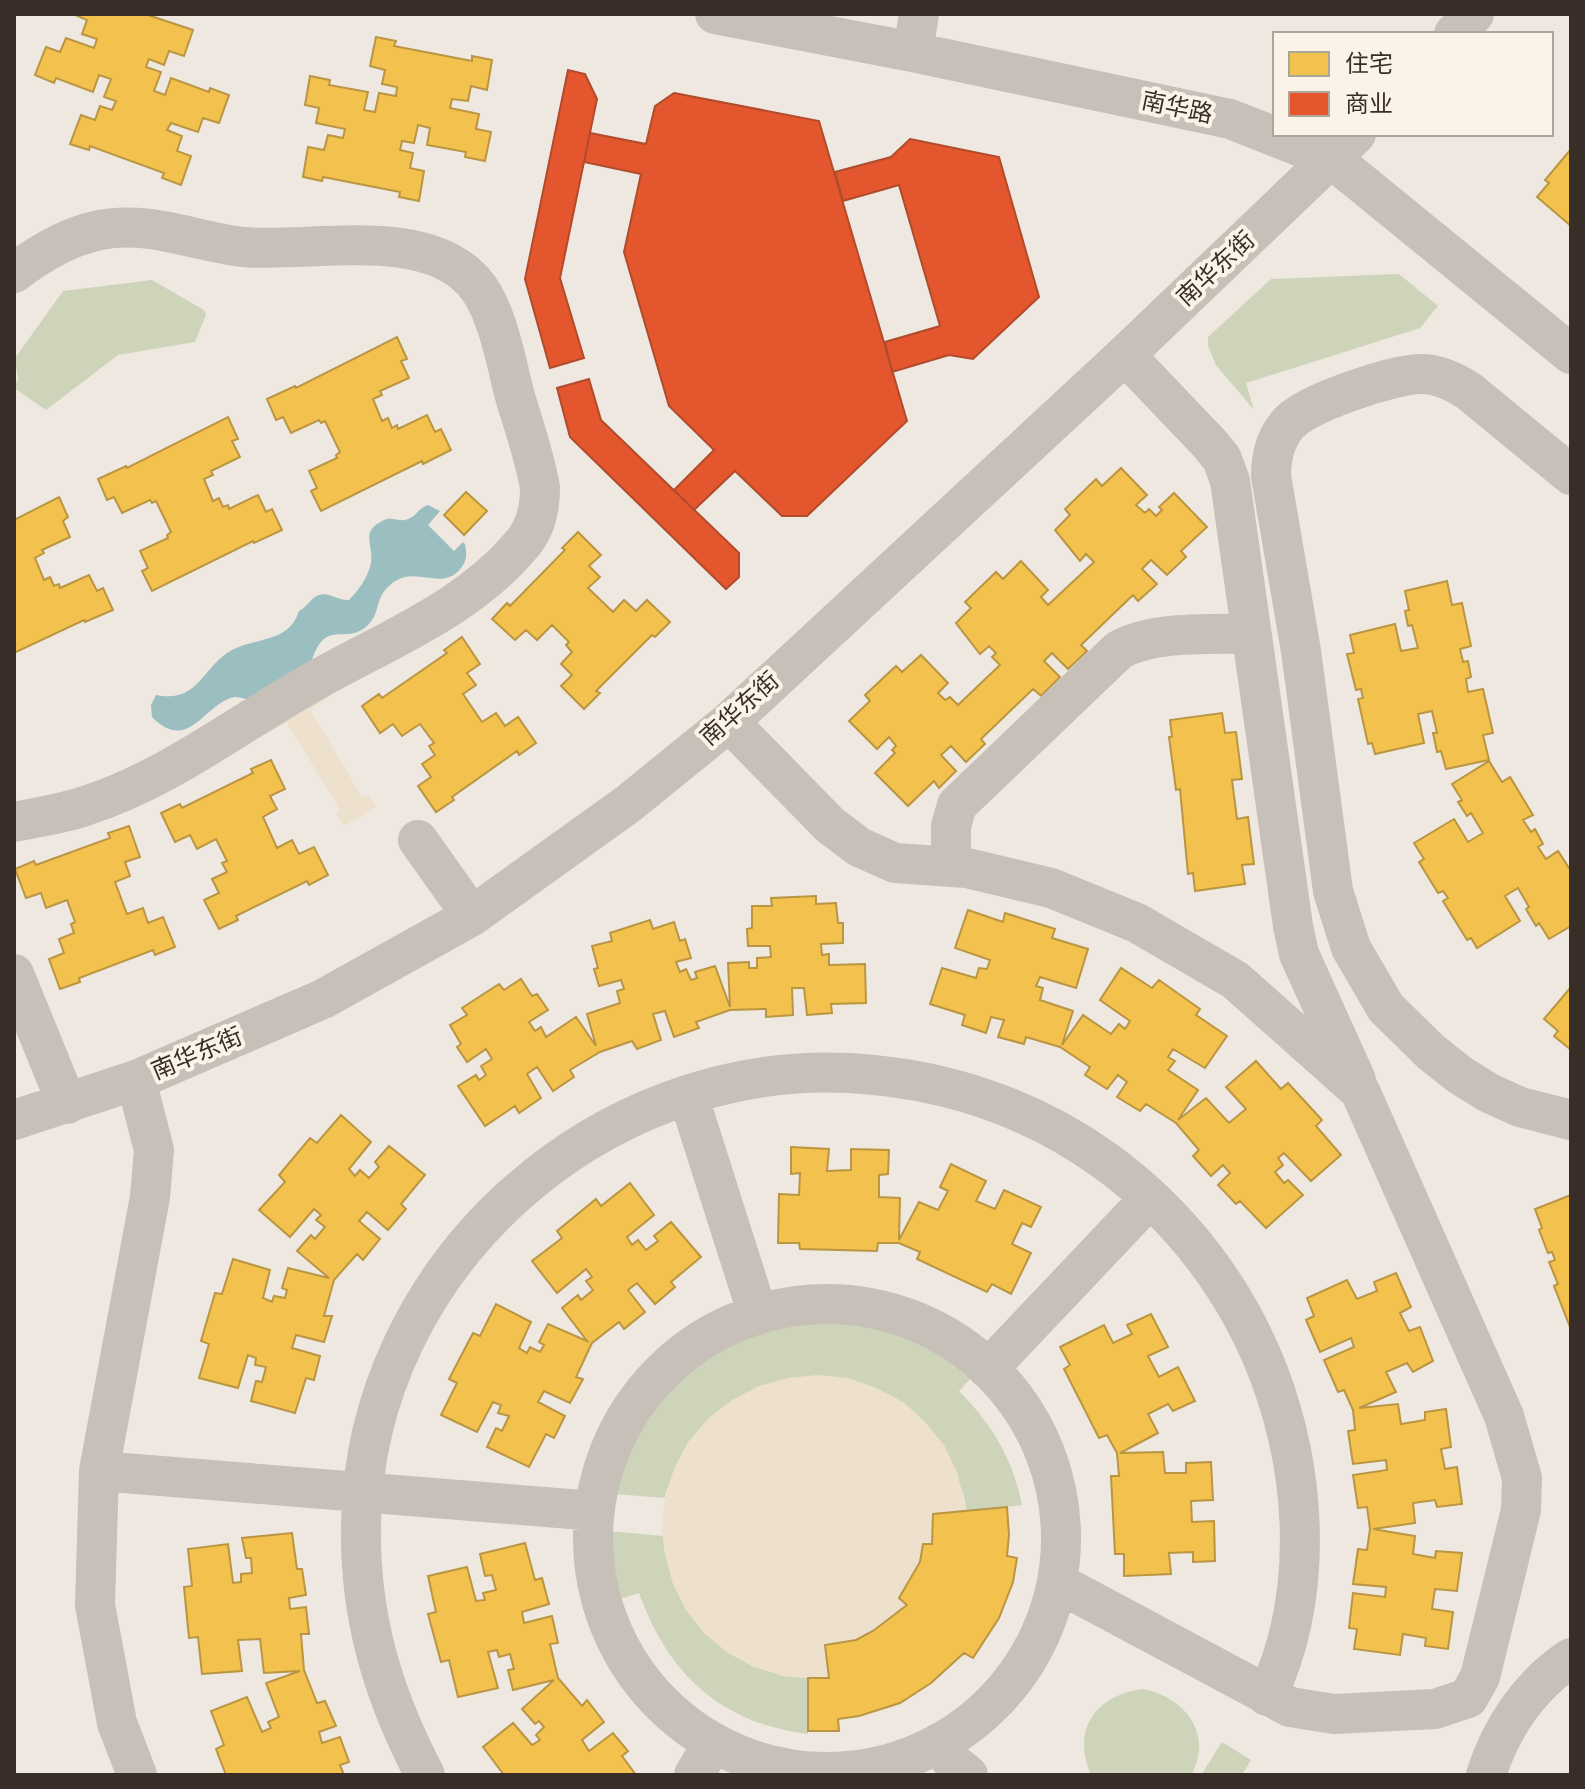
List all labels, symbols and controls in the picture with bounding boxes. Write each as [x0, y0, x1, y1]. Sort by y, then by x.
legend [1273, 32, 1553, 136]
text: 住宅 [1345, 50, 1393, 79]
street label: 南华路 [1139, 86, 1215, 130]
text: 商业 [1345, 90, 1393, 119]
street label: 南华东街 [1171, 226, 1261, 312]
street label: 南华东街 [695, 666, 785, 752]
street label: 南华东街 [147, 1022, 247, 1086]

